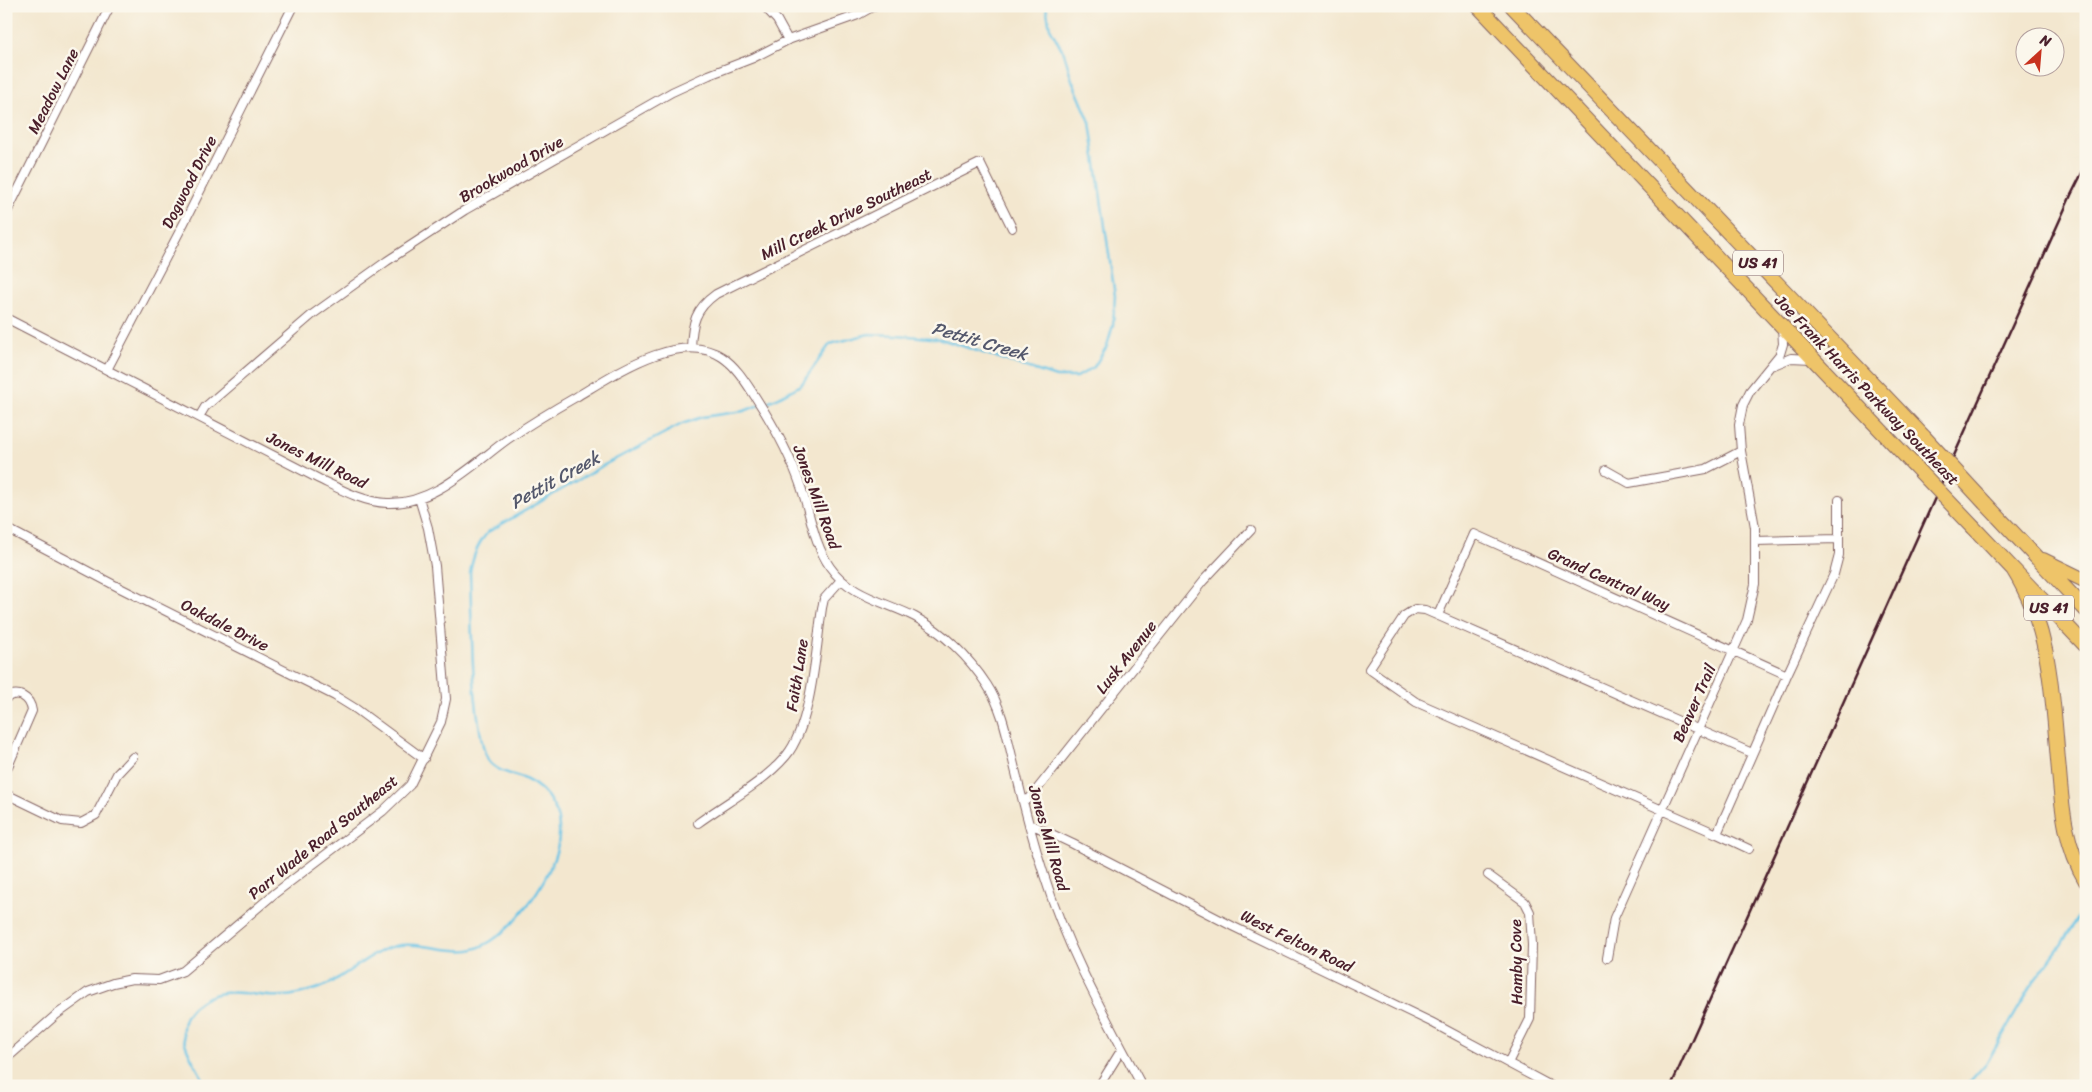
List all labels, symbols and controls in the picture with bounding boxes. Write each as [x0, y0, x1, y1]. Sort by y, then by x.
text: N [2035, 27, 2056, 54]
north arrow [2014, 28, 2064, 78]
street label: Meadow Lane [19, 43, 87, 139]
street label: Brookwood Drive [453, 127, 569, 211]
street label: Dogwood Drive [153, 130, 225, 234]
street label: Mill Creek Drive Southeast [755, 160, 937, 268]
road number: US 41 [1733, 250, 1783, 276]
street label: Joe Frank Harris Parkway Southeast [1767, 287, 1967, 493]
water label: Pettit Creek [928, 312, 1033, 370]
street label: Jones Mill Road [261, 423, 374, 498]
street label: Jones Mill Road [784, 440, 850, 555]
water label: Pettit Creek [504, 441, 607, 518]
street label: Grand Central Way [1543, 539, 1676, 619]
street label: Oakdale Drive [176, 590, 274, 660]
road number: US 41 [2024, 596, 2074, 620]
street label: Lusk Avenue [1088, 614, 1164, 700]
street label: Faith Lane [777, 637, 817, 713]
street label: Beaver Trail [1664, 658, 1724, 747]
street label: Parr Wade Road Southeast [241, 767, 405, 907]
street label: Jones Mill Road [1020, 780, 1078, 896]
street label: West Felton Road [1236, 901, 1360, 982]
street label: Hamby Cove [1501, 919, 1531, 1005]

